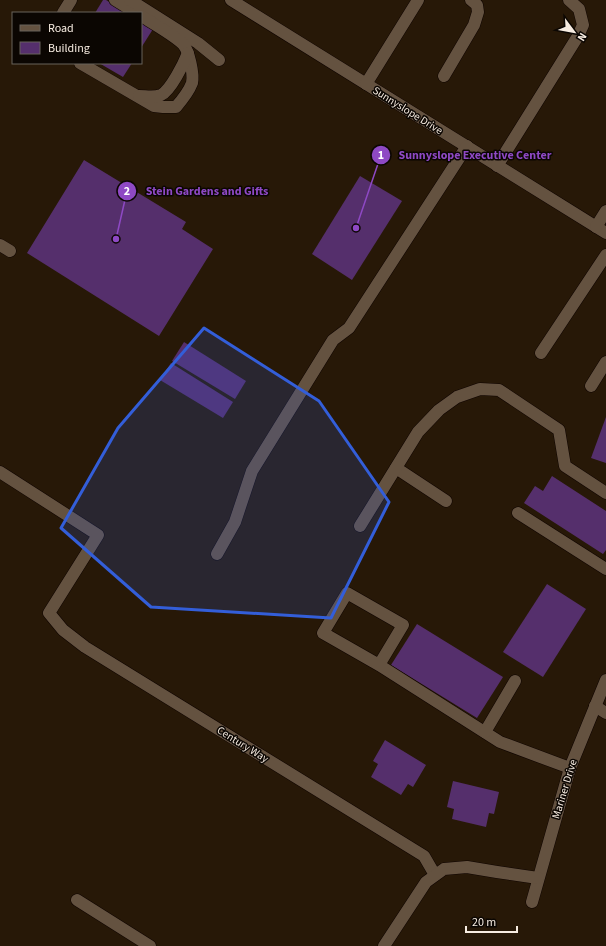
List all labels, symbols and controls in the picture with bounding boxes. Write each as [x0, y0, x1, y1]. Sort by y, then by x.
legend [12, 12, 142, 64]
north arrow [554, 12, 594, 52]
text: Road [48, 20, 74, 37]
text: N [574, 30, 590, 44]
text: Building [48, 40, 90, 57]
street label: Sunnyslope Drive [370, 83, 446, 138]
callout: Sunnyslope Executive Center [371, 143, 560, 167]
text: 1 [378, 147, 384, 164]
text: Sunnyslope Executive Center [398, 147, 552, 164]
callout: Stein Gardens and Gifts [117, 179, 276, 203]
text: 2 [124, 183, 130, 200]
text: Stein Gardens and Gifts [146, 183, 268, 200]
street label: Century Way [214, 723, 271, 766]
street label: Mariner Drive [548, 757, 581, 821]
scale bar [466, 908, 517, 934]
text: 20 m [472, 914, 496, 931]

